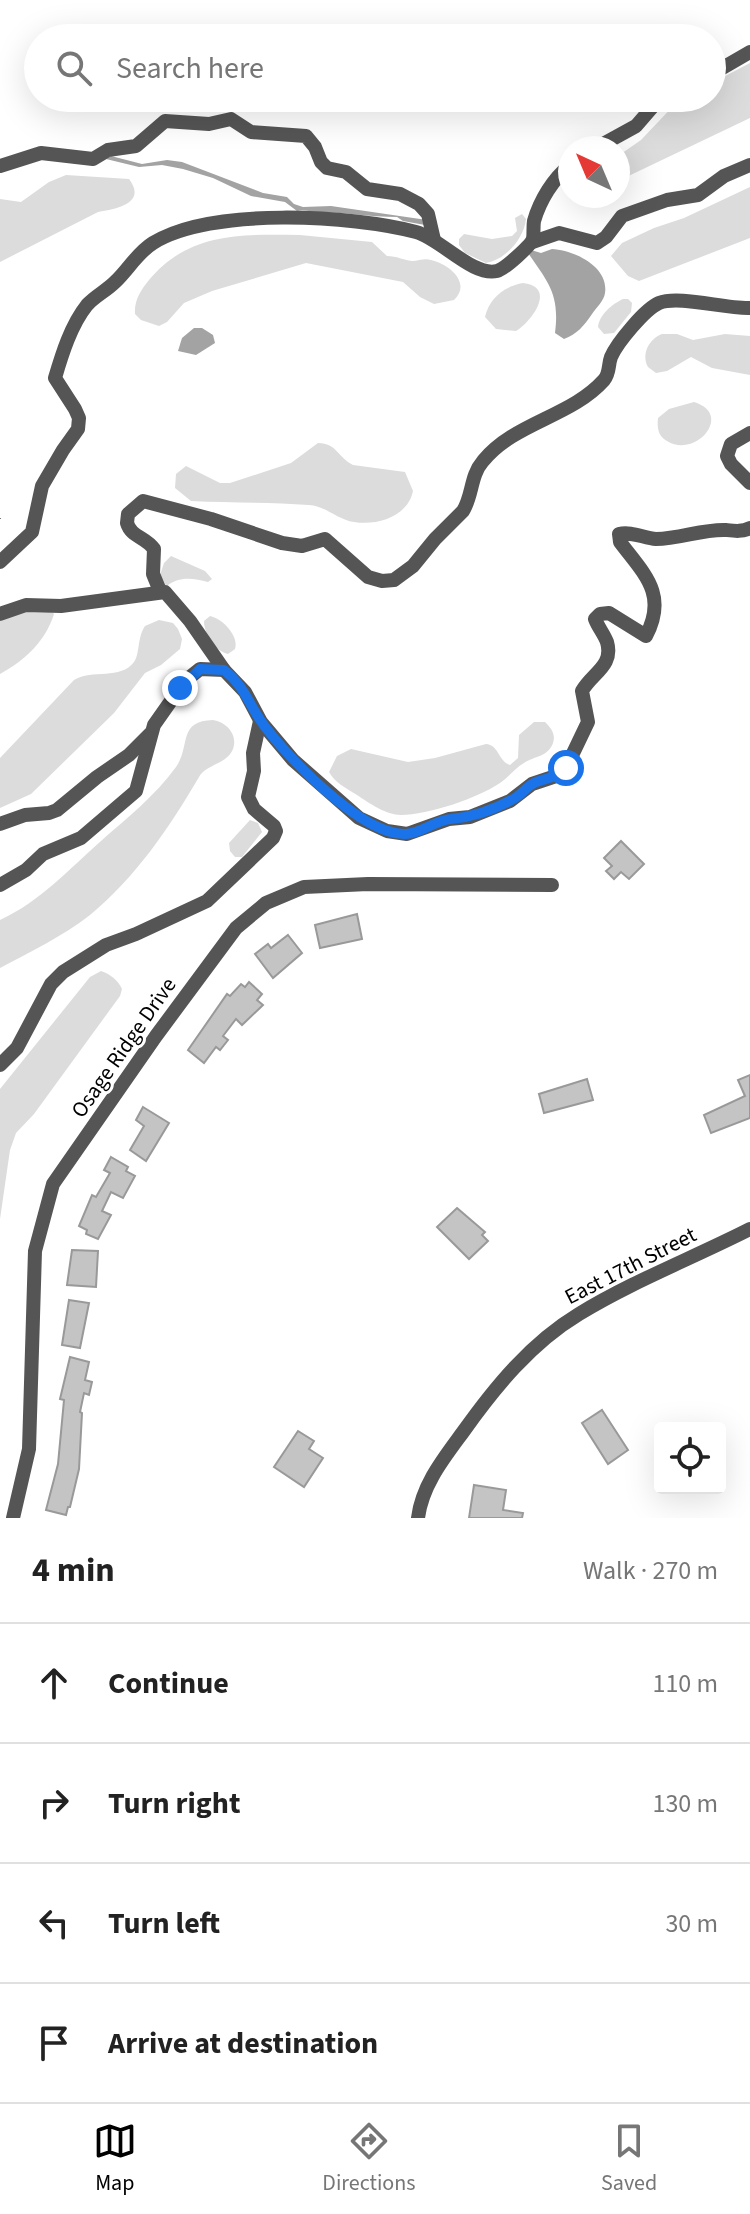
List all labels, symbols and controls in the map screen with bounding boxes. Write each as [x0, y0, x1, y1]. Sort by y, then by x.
search box [24, 24, 726, 112]
icon: search [52, 46, 96, 90]
text: Search here [116, 47, 264, 90]
north arrow [558, 136, 630, 208]
route end [162, 670, 198, 706]
route start [548, 750, 584, 786]
street label: Osage Ridge Drive [63, 971, 184, 1124]
street label: East 17th Street [559, 1219, 702, 1313]
map controls [654, 1422, 726, 1494]
button: locate [654, 1422, 726, 1494]
text: 4 min [32, 1546, 115, 1595]
text: Walk · 270 m [583, 1552, 718, 1589]
icon: ahead [32, 1661, 76, 1705]
text: Continue [108, 1662, 229, 1705]
text: 110 m [652, 1665, 718, 1702]
icon: right [32, 1781, 76, 1825]
text: Turn right [108, 1782, 240, 1825]
text: 130 m [652, 1785, 718, 1822]
icon: left [32, 1901, 76, 1945]
text: Turn left [108, 1902, 220, 1945]
text: 30 m [665, 1905, 718, 1942]
icon: arrive [32, 2021, 76, 2065]
text: Arrive at destination [108, 2022, 378, 2065]
tab: Map [93, 2119, 137, 2199]
tab: Directions [322, 2119, 415, 2199]
tab: Saved [601, 2119, 657, 2199]

